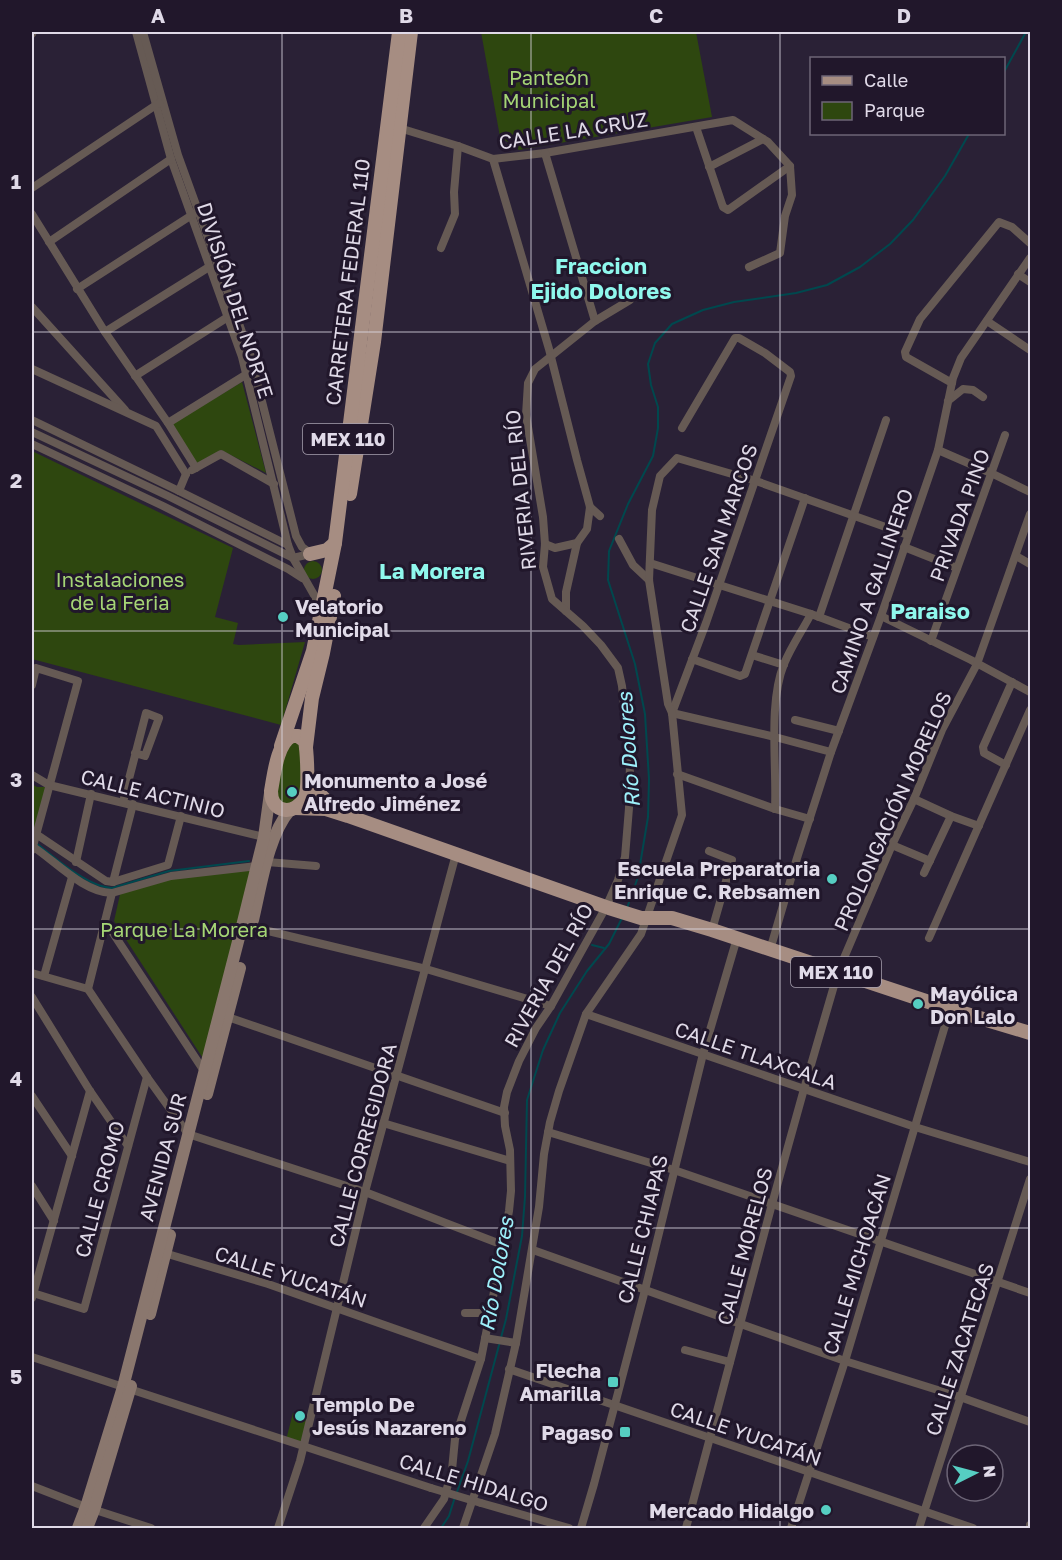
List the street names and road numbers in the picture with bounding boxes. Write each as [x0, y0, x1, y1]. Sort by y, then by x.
street label: CALLE LA CRUZ [497, 106, 649, 154]
street label: CARRETERA FEDERAL 110 [320, 157, 374, 407]
street label: DIVISIÓN DEL NORTE [193, 199, 279, 401]
street label: RIVERIA DEL RÍO [500, 409, 540, 571]
road number: MEX 110 [303, 424, 393, 454]
street label: CALLE SAN MARCOS [674, 440, 762, 636]
street label: PRIVADA PINO [924, 445, 994, 585]
street label: CAMINO A GALLINERO [825, 485, 917, 697]
street label: PROLONGACIÓN MORELOS [828, 688, 956, 934]
street label: CALLE ACTINIO [78, 763, 228, 823]
street label: RIVERIA DEL RÍO [498, 899, 598, 1051]
road number: MEX 110 [791, 957, 881, 987]
street label: CALLE TLAXCALA [672, 1016, 840, 1094]
street label: CALLE CORREGIDORA [323, 1040, 401, 1250]
street label: AVENIDA SUR [133, 1090, 191, 1224]
street label: CALLE CROMO [69, 1118, 129, 1260]
street label: CALLE CHIAPAS [612, 1152, 672, 1306]
street label: CALLE MORELOS [711, 1164, 777, 1328]
street label: CALLE MICHOACÁN [817, 1171, 895, 1357]
street label: CALLE YUCATÁN [212, 1240, 370, 1312]
street label: CALLE ZACATECAS [920, 1260, 998, 1438]
street label: CALLE YUCATÁN [667, 1396, 825, 1470]
street label: CALLE HIDALGO [397, 1448, 551, 1516]

